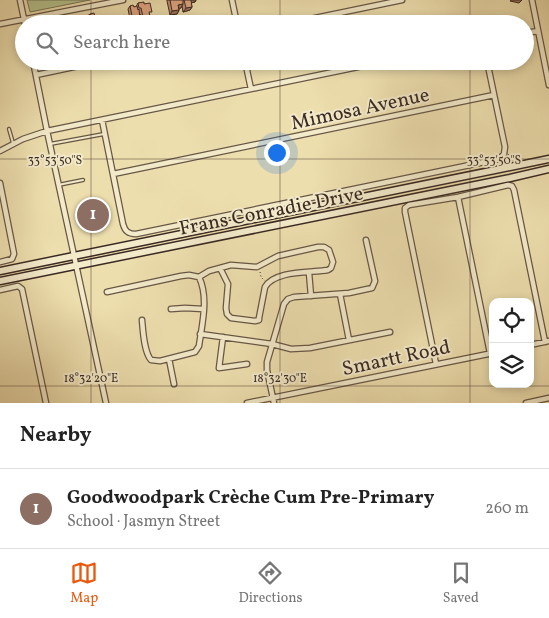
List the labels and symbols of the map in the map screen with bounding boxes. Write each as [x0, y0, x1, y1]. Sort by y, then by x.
street label: Mimosa Avenue [289, 82, 432, 138]
your location [264, 140, 290, 166]
text: 33°53'50"S [28, 153, 82, 169]
text: 33°53'50"S [467, 153, 521, 169]
street label: Frans Conradie Drive [177, 180, 366, 244]
pin: 1 [77, 196, 109, 234]
street label: Smartt Road [340, 334, 453, 384]
text: 18°32'20"E [64, 371, 118, 387]
text: 18°32'30"E [253, 371, 307, 387]

